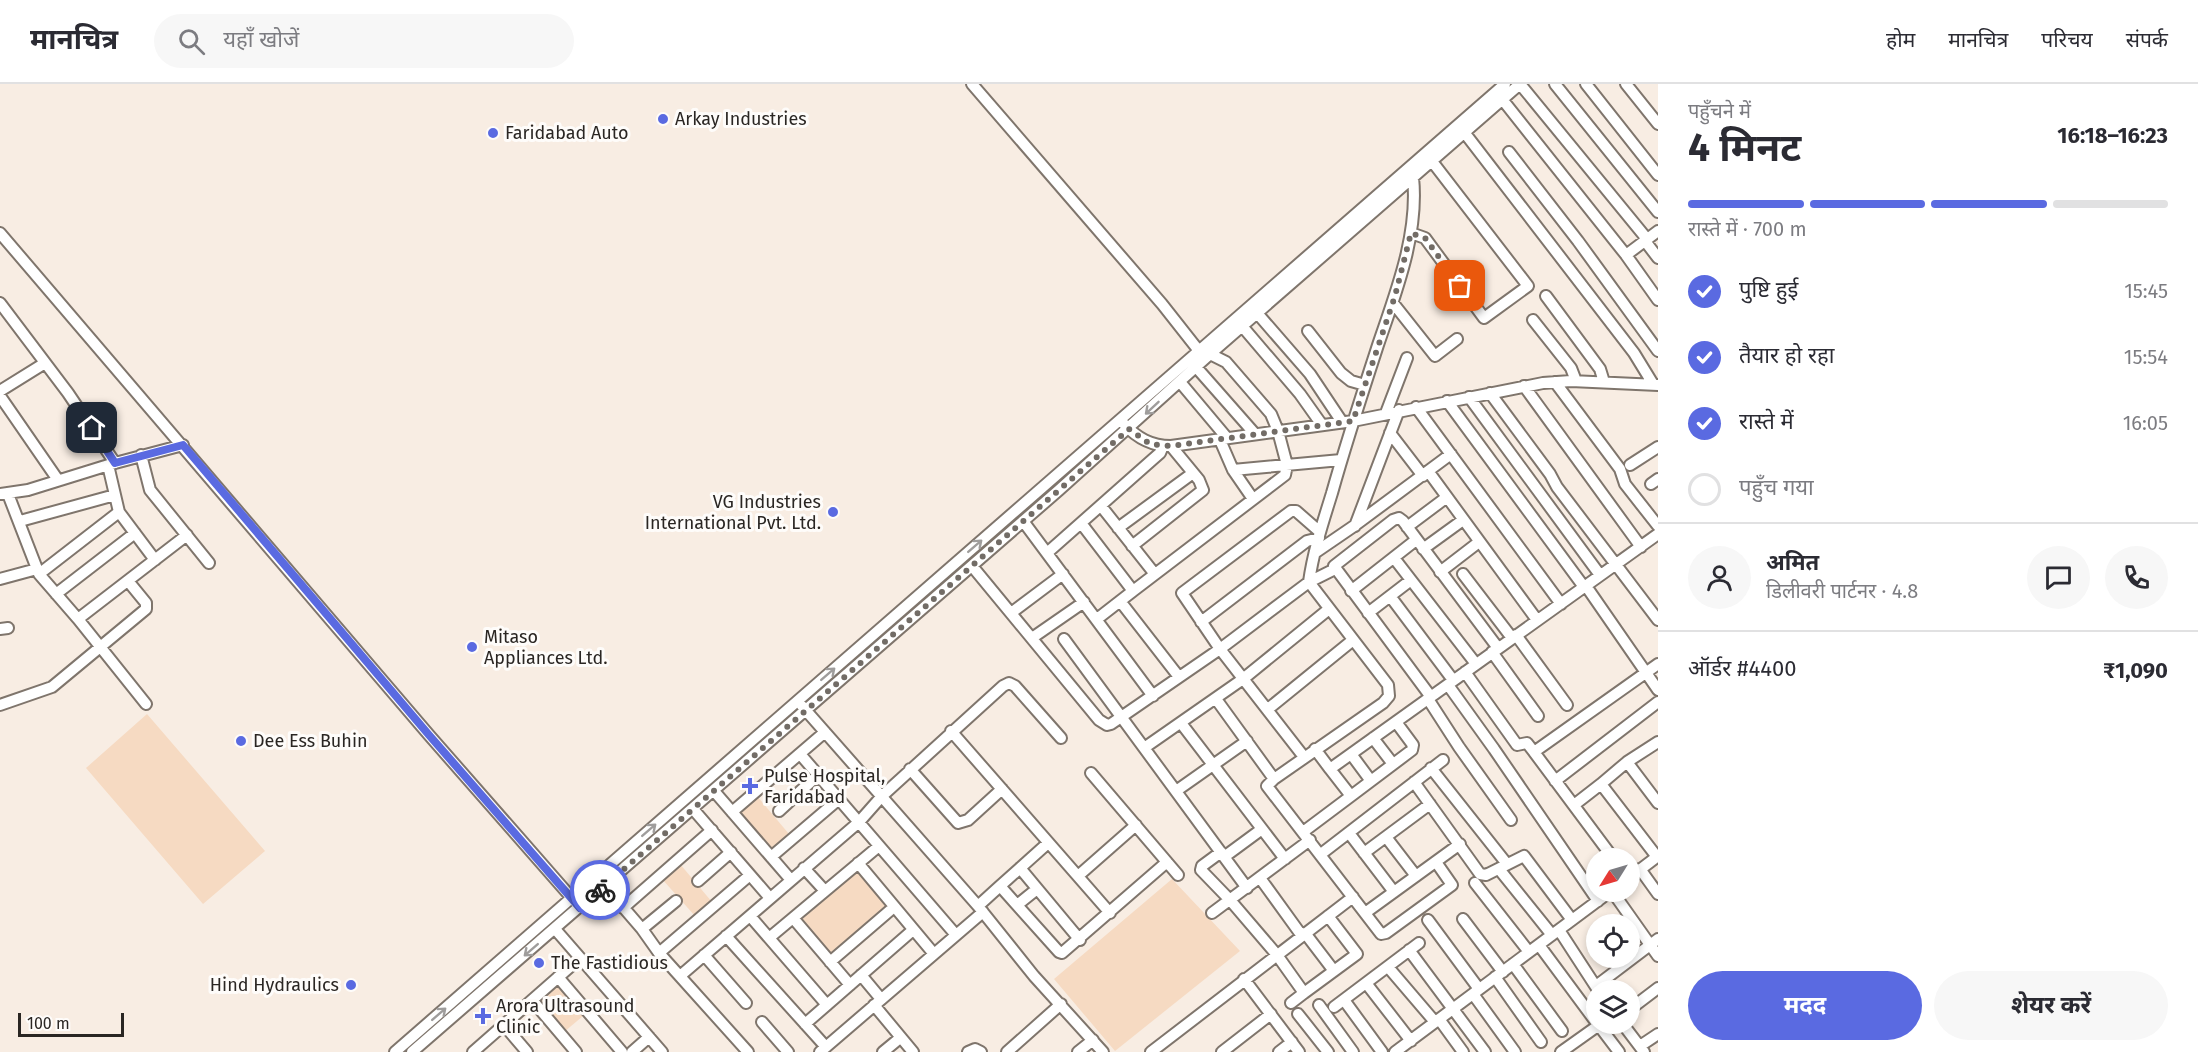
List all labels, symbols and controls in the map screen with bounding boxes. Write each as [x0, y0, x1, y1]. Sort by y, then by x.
search box [154, 14, 574, 68]
text: मानचित्र [30, 23, 118, 56]
icon: search [175, 25, 208, 58]
text: यहाँ खोजें [223, 26, 299, 53]
text: होम [1886, 27, 1915, 53]
text: मानचित्र [1948, 27, 2008, 53]
text: परिचय [2041, 27, 2093, 53]
text: संपर्क [2126, 27, 2168, 53]
text: पहुँचने में [1688, 99, 1751, 123]
place label: Arkay Industries [675, 108, 807, 130]
marker: Arkay Industries [656, 112, 670, 126]
place label: Faridabad Auto [505, 122, 629, 144]
text: 16:18–16:23 [2057, 122, 2168, 149]
text: 4 मिनट [1688, 125, 1801, 171]
marker: Faridabad Auto [486, 126, 500, 140]
text: रास्ते में · 700 m [1688, 217, 1807, 241]
pin [1434, 260, 1485, 311]
icon: bag [1443, 269, 1476, 302]
icon: check [1688, 275, 1721, 308]
text: पुष्टि हुई [1739, 276, 1798, 303]
text: 15:45 [2124, 279, 2168, 303]
icon: check [1688, 341, 1721, 374]
text: तैयार हो रहा [1739, 342, 1834, 369]
text: 15:54 [2124, 345, 2168, 369]
one-way arrow [1144, 400, 1159, 415]
pin [66, 402, 117, 453]
icon: check [1688, 407, 1721, 440]
text: रास्ते में [1739, 408, 1794, 435]
icon: home [75, 411, 108, 444]
text: 16:05 [2123, 411, 2168, 435]
text: पहुँच गया [1739, 474, 1814, 501]
place label: VG Industries International Pvt. Ltd. [645, 491, 821, 534]
marker: VG Industries International Pvt. Ltd. [826, 505, 840, 519]
one-way arrow [967, 539, 982, 553]
button: person [1688, 546, 1751, 609]
button: chat [2027, 546, 2090, 609]
button: phone [2105, 546, 2168, 609]
text: अमित [1766, 549, 1819, 576]
text: डिलीवरी पार्टनर · 4.8 [1766, 579, 1918, 603]
place label: Mitaso Appliances Ltd. [484, 626, 607, 669]
marker: Mitaso Appliances Ltd. [465, 640, 479, 654]
text: ऑर्डर #4400 [1688, 655, 1796, 682]
text: ₹1,090 [2103, 657, 2168, 684]
one-way arrow [820, 668, 836, 681]
place label: Dee Ess Buhin [253, 730, 368, 752]
marker: Dee Ess Buhin [234, 734, 248, 748]
place label: Pulse Hospital, Faridabad [764, 765, 885, 808]
marker: Pulse Hospital, Faridabad [741, 777, 759, 795]
one-way arrow [641, 823, 656, 837]
north arrow [1586, 848, 1640, 902]
map controls [1586, 848, 1640, 1034]
courier [570, 860, 630, 920]
icon: bike [584, 874, 617, 907]
button: locate [1586, 914, 1640, 968]
one-way arrow [523, 944, 539, 957]
place label: The Fastidious [551, 952, 668, 974]
marker: The Fastidious [532, 956, 546, 970]
button: मदद [1688, 971, 1922, 1040]
button: शेयर करें [1934, 971, 2168, 1040]
place label: Hind Hydraulics [210, 974, 339, 996]
marker: Hind Hydraulics [344, 978, 358, 992]
button: layers [1586, 980, 1640, 1034]
place label: Arora Ultrasound Clinic [496, 995, 634, 1038]
one-way arrow [431, 1007, 446, 1021]
marker: Arora Ultrasound Clinic [474, 1007, 492, 1025]
scale bar [18, 1010, 124, 1038]
text: 100 m [27, 1014, 70, 1033]

